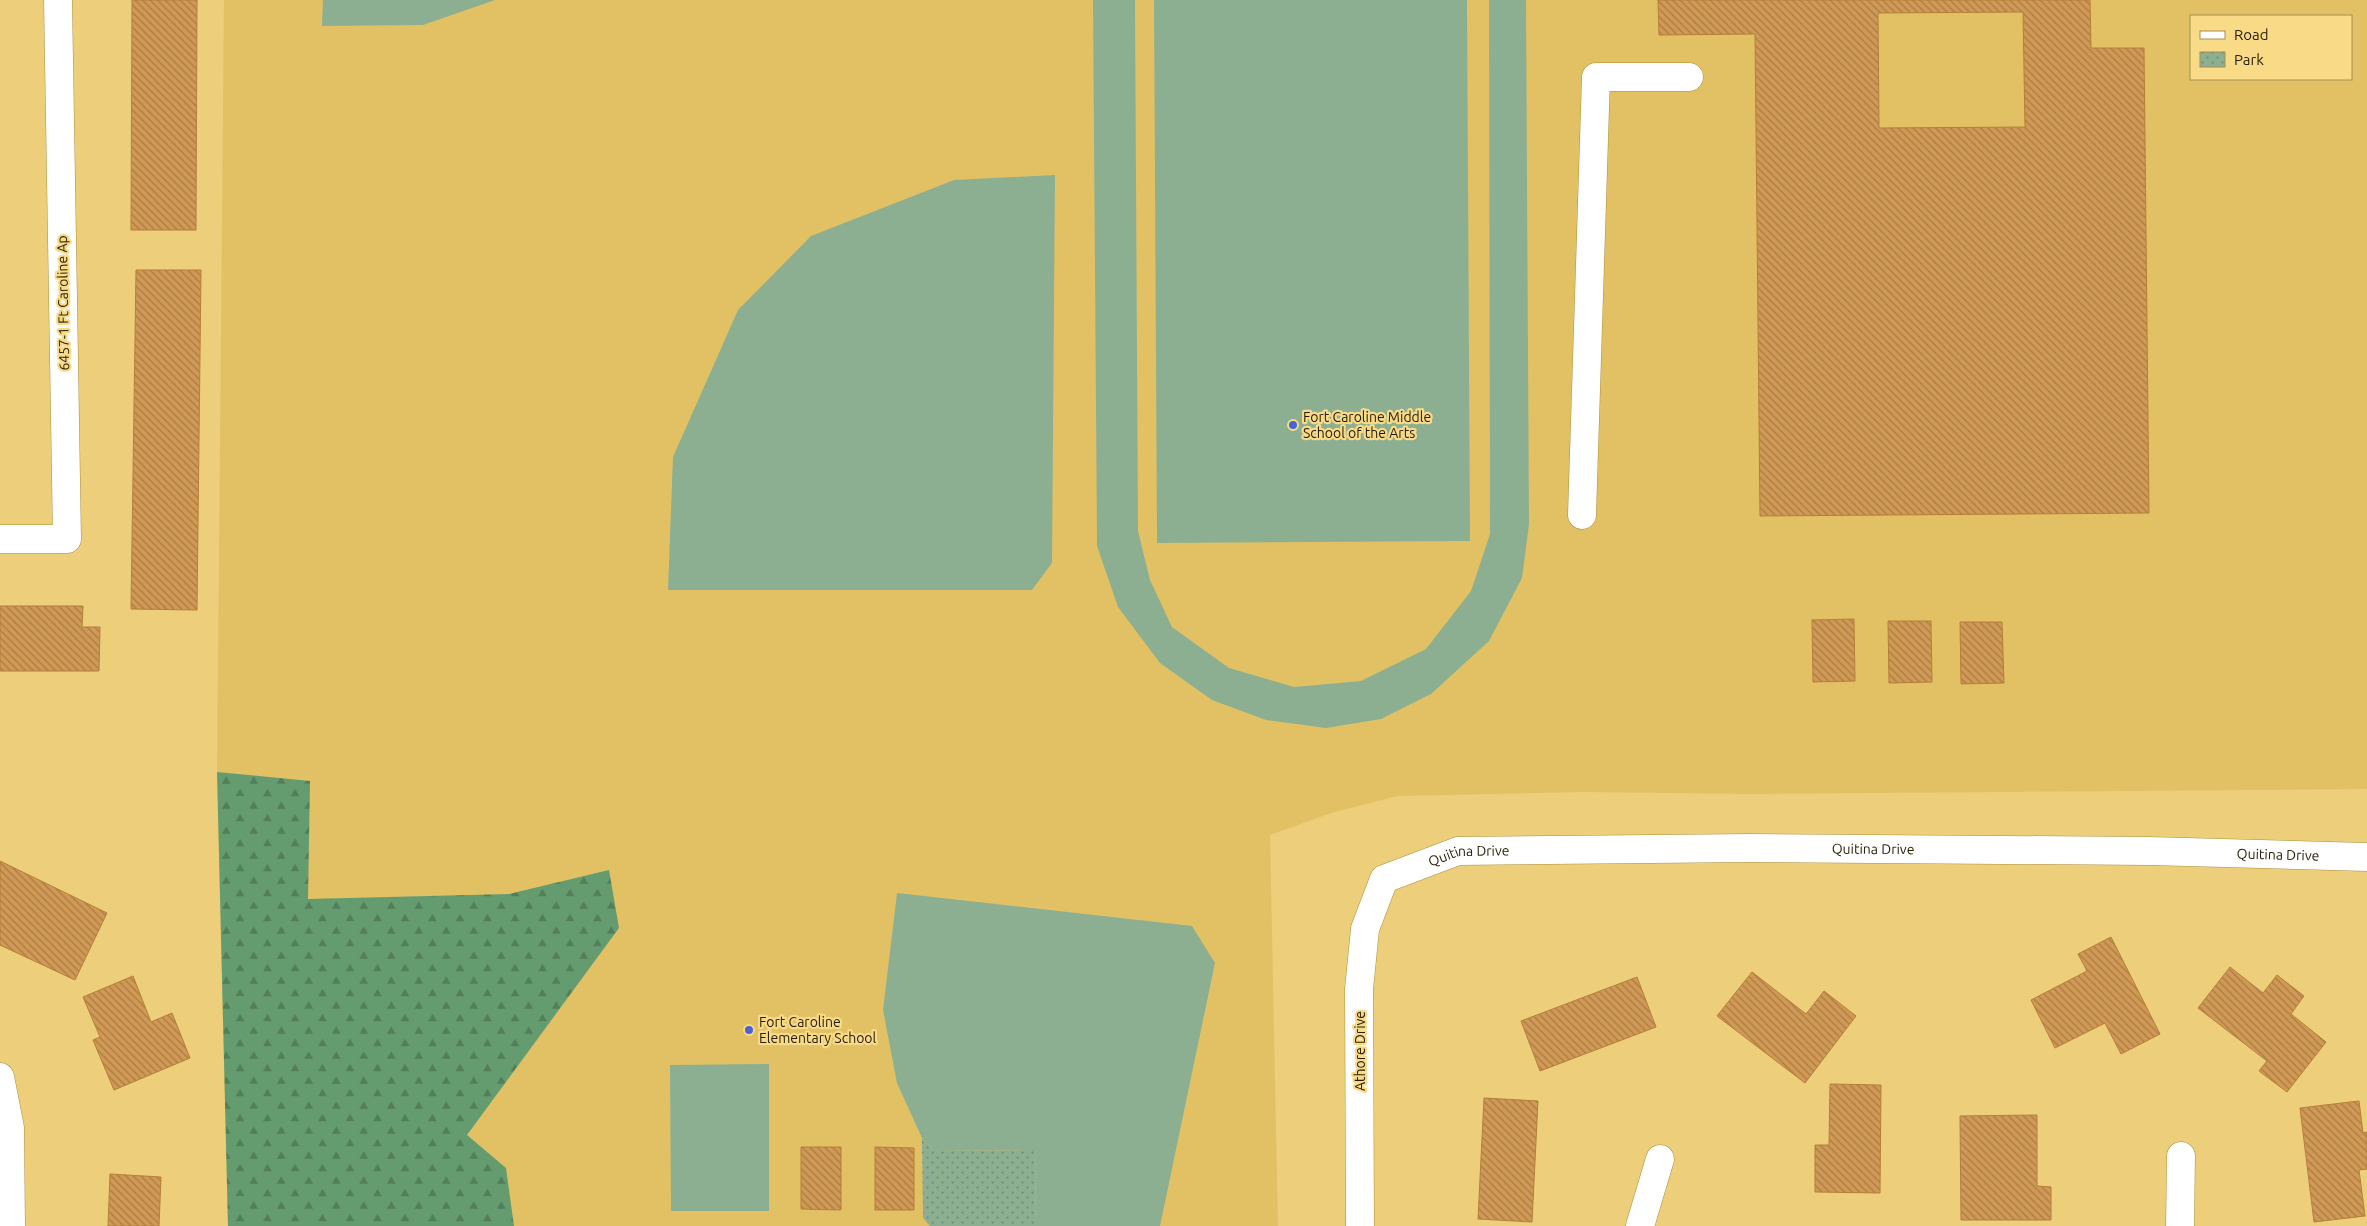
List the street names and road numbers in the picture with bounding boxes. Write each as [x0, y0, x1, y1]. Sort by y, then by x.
street label: 6457-1 Ft Caroline Ap [54, 235, 72, 371]
street label: Quitina Drive [1832, 841, 1915, 857]
street label: Quitina Drive [1426, 842, 1510, 870]
street label: Quitina Drive [2236, 845, 2320, 864]
street label: Athore Drive [1352, 1011, 1368, 1091]

